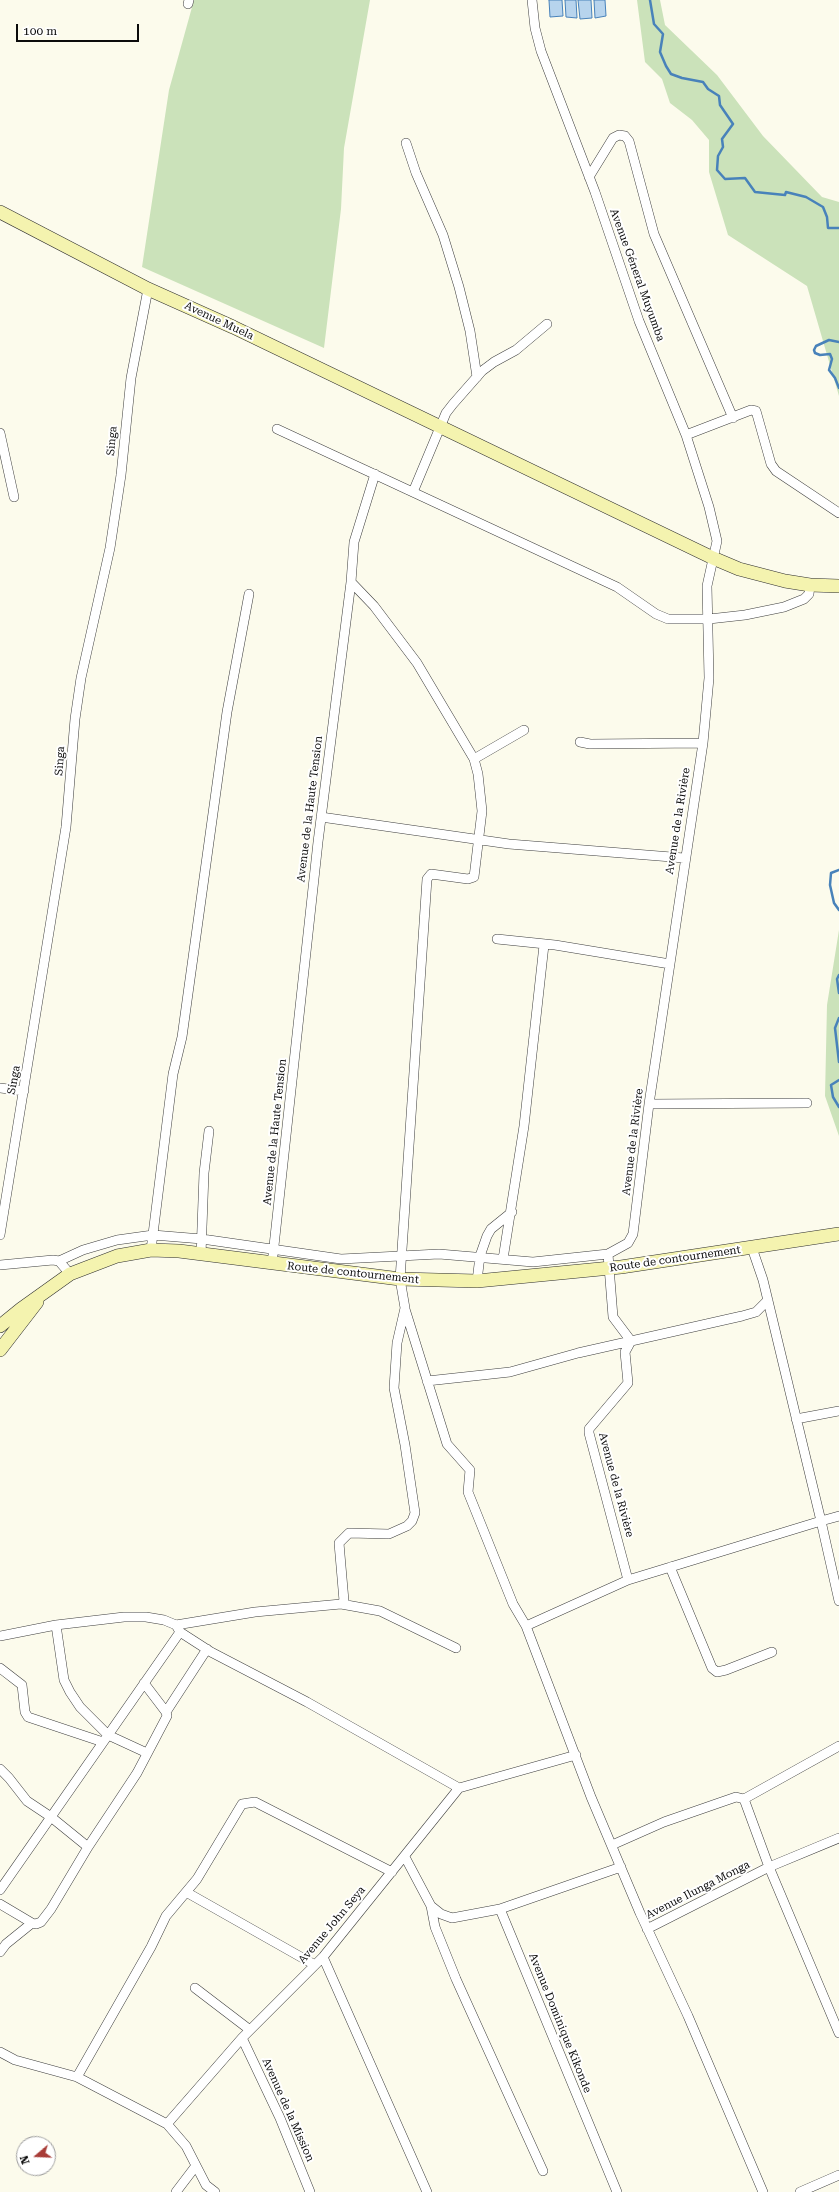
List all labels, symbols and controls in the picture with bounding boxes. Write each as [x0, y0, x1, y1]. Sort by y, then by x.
scale bar [18, 16, 141, 42]
text: 100 m [23, 24, 57, 38]
street label: Avenue Géneral Muyumba [607, 207, 667, 343]
street label: Avenue Muela [182, 299, 256, 343]
street label: Singa [104, 426, 120, 456]
street label: Avenue de la Haute Tension [294, 735, 326, 883]
street label: Singa [52, 746, 68, 776]
street label: Avenue de la Rivière [663, 767, 693, 875]
street label: Avenue de la Haute Tension [261, 1058, 289, 1206]
street label: Singa [5, 1064, 23, 1096]
street label: Avenue de la Rivière [620, 1088, 646, 1196]
street label: Route de contournement [609, 1243, 741, 1275]
street label: Route de contournement [287, 1260, 419, 1286]
street label: Avenue de la Rivière [596, 1431, 636, 1539]
street label: Avenue Ilunga Monga [644, 1858, 752, 1922]
street label: Avenue John Seya [296, 1884, 368, 1966]
street label: Avenue Dominique Kikonde [526, 1951, 594, 2095]
street label: Avenue de la Mission [259, 2056, 317, 2164]
north arrow [16, 2136, 56, 2176]
text: N [18, 2154, 33, 2166]

